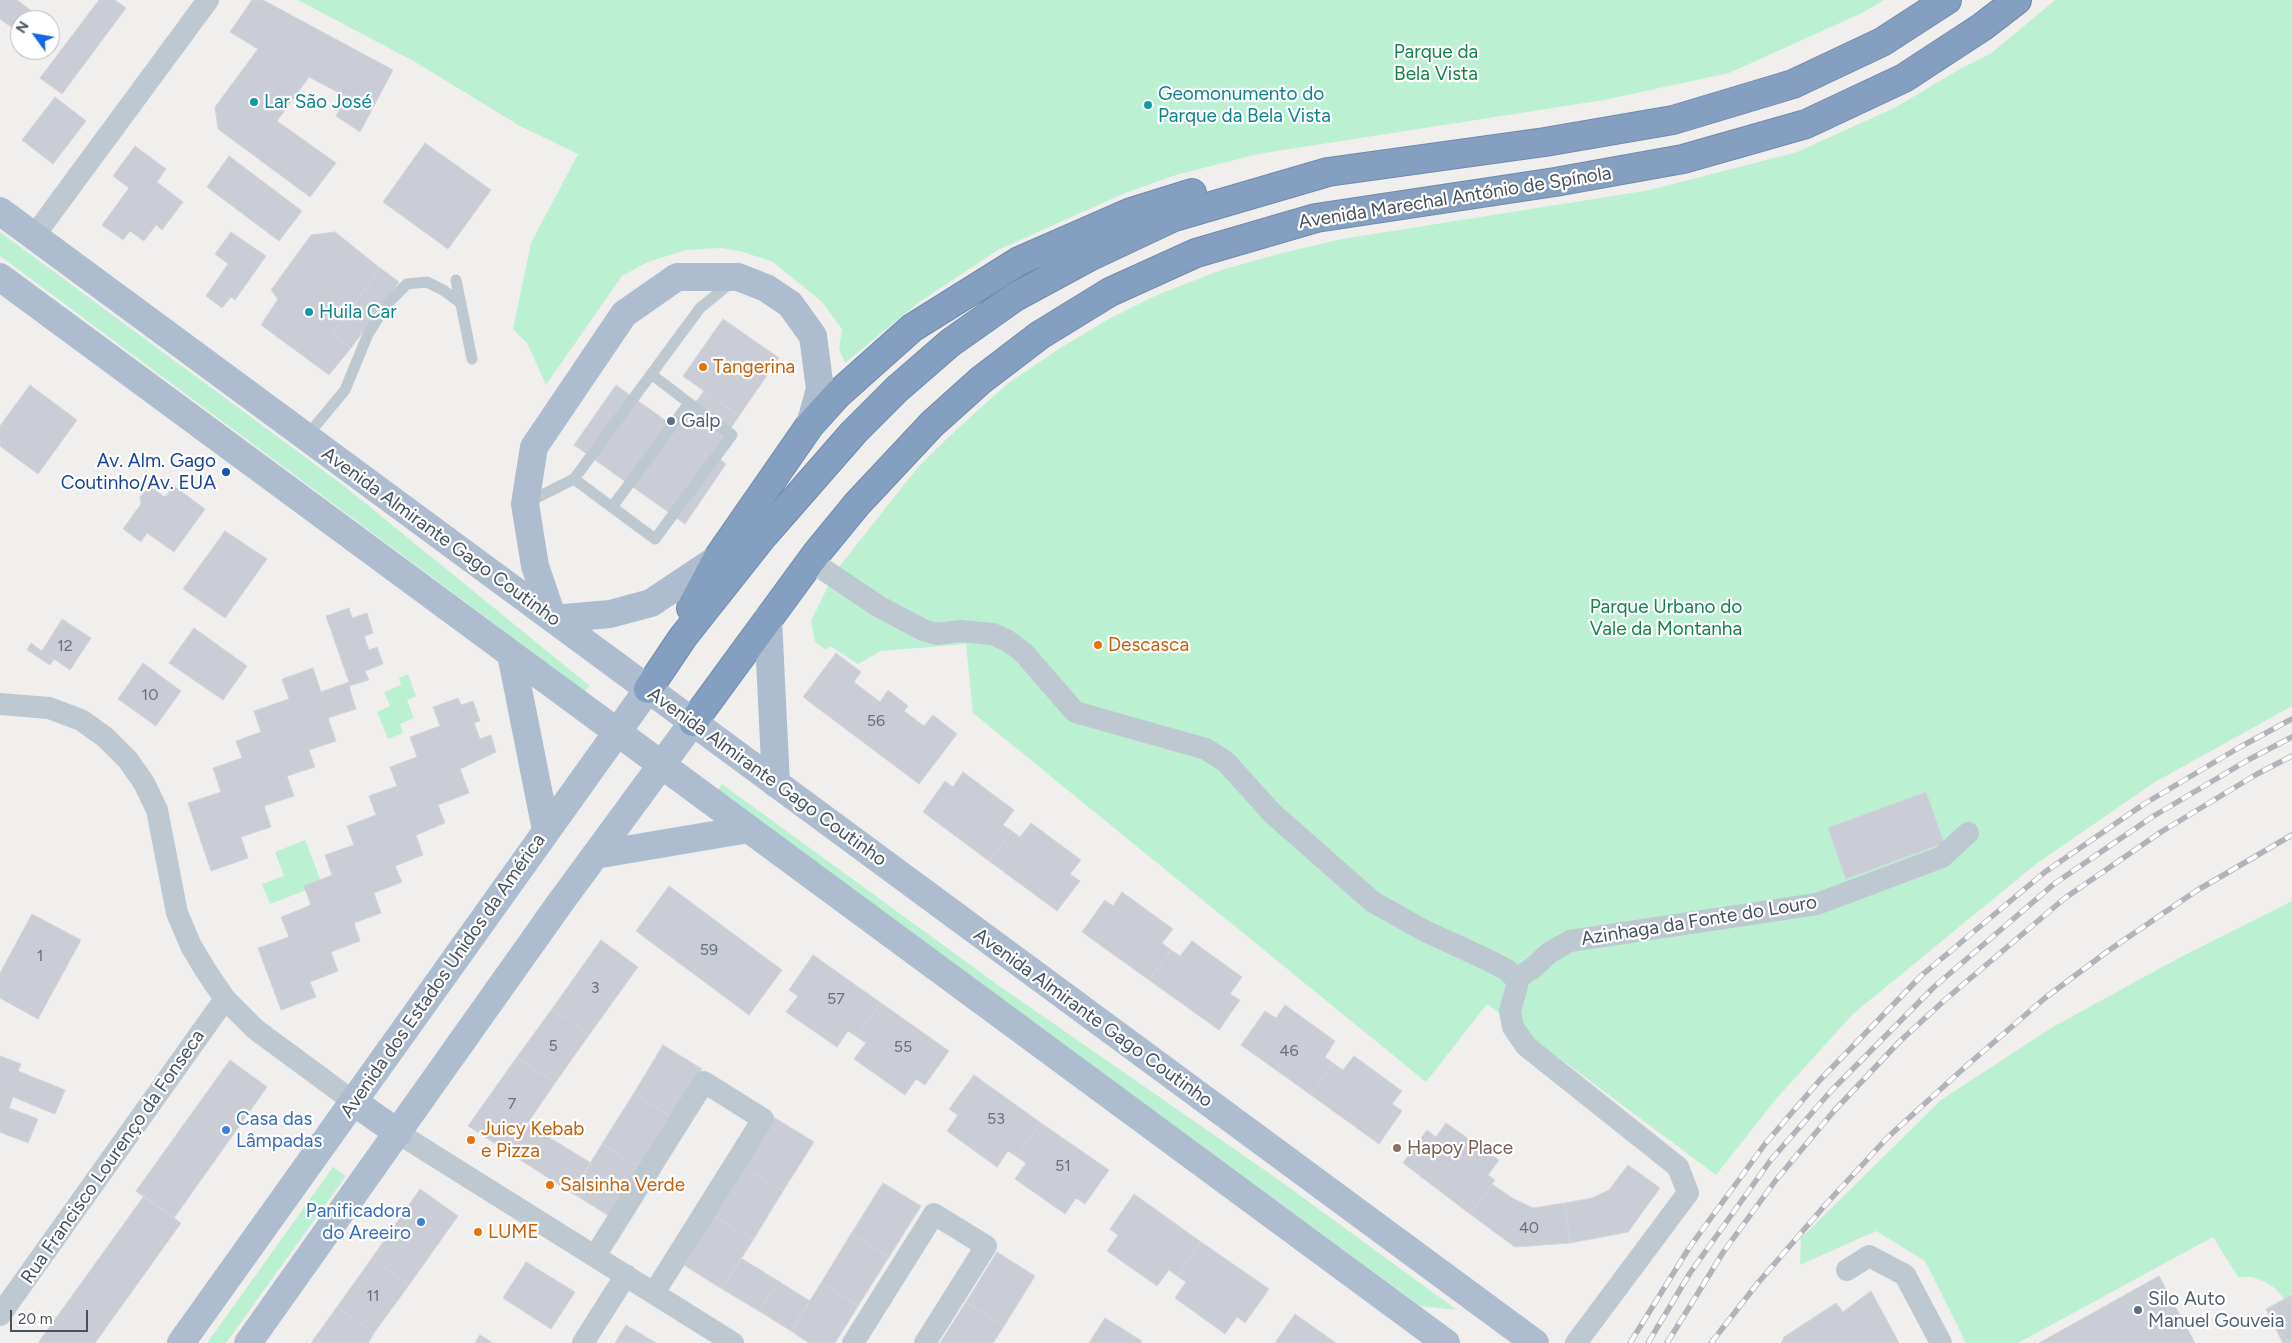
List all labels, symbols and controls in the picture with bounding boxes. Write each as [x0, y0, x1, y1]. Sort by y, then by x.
north arrow [10, 10, 60, 60]
text: N [13, 18, 33, 36]
park label: Parque da Bela Vista [1394, 41, 1478, 85]
place label: Geomonumento do Parque da Bela Vista [1158, 83, 1331, 127]
place label: Lar São José [264, 91, 372, 113]
marker: Lar São José [248, 96, 260, 108]
marker: Geomonumento do Parque da Bela Vista [1142, 99, 1154, 111]
street label: Avenida Marechal António de Spínola [1297, 162, 1613, 234]
place label: Huila Car [319, 301, 397, 323]
marker: Huila Car [303, 306, 315, 318]
place label: Tangerina [713, 356, 795, 378]
marker: Tangerina [697, 361, 709, 373]
place label: Galp [681, 410, 721, 432]
marker: Galp [665, 415, 677, 427]
street label: Avenida Almirante Gago Coutinho [317, 443, 565, 631]
place label: Av. Alm. Gago Coutinho/Av. EUA [61, 450, 216, 494]
marker: Av. Alm. Gago Coutinho/Av. EUA [220, 466, 232, 478]
park label: Parque Urbano do Vale da Montanha [1590, 596, 1742, 640]
place label: Descasca [1108, 634, 1189, 656]
house number: 12 [57, 636, 73, 656]
marker: Descasca [1092, 639, 1104, 651]
street label: Avenida Almirante Gago Coutinho [643, 683, 891, 871]
house number: 10 [142, 685, 158, 705]
house number: 56 [867, 711, 885, 731]
street label: Avenida dos Estados Unidos da América [336, 830, 550, 1122]
street label: Azinhaga da Fonte do Louro [1580, 891, 1818, 951]
street label: Avenida Almirante Gago Coutinho [969, 924, 1217, 1112]
house number: 59 [700, 940, 718, 960]
house number: 1 [37, 946, 43, 966]
house number: 3 [591, 978, 599, 998]
house number: 57 [827, 989, 845, 1009]
street label: Rua Francisco Lourenço da Fonseca [16, 1026, 210, 1288]
house number: 5 [548, 1036, 558, 1056]
house number: 55 [894, 1037, 912, 1057]
house number: 46 [1280, 1041, 1298, 1061]
house number: 7 [508, 1094, 516, 1114]
place label: Casa das Lâmpadas [236, 1108, 322, 1152]
house number: 53 [987, 1109, 1005, 1129]
place label: Juicy Kebab e Pizza [481, 1118, 584, 1162]
marker: Casa das Lâmpadas [220, 1124, 232, 1136]
marker: Juicy Kebab e Pizza [465, 1134, 477, 1146]
place label: Hapoy Place [1407, 1137, 1513, 1159]
marker: Hapoy Place [1391, 1142, 1403, 1154]
house number: 51 [1055, 1156, 1071, 1176]
place label: Salsinha Verde [560, 1174, 685, 1196]
marker: Salsinha Verde [544, 1179, 556, 1191]
place label: Panificadora do Areeiro [306, 1200, 411, 1244]
marker: Panificadora do Areeiro [415, 1216, 427, 1228]
house number: 40 [1519, 1218, 1539, 1238]
place label: LUME [488, 1221, 539, 1243]
marker: LUME [472, 1226, 484, 1238]
house number: 11 [366, 1286, 380, 1306]
place label: Silo Auto Manuel Gouveia [2148, 1288, 2284, 1332]
scale bar [12, 1300, 90, 1332]
marker: Silo Auto Manuel Gouveia [2132, 1304, 2144, 1316]
text: 20 m [18, 1310, 52, 1328]

